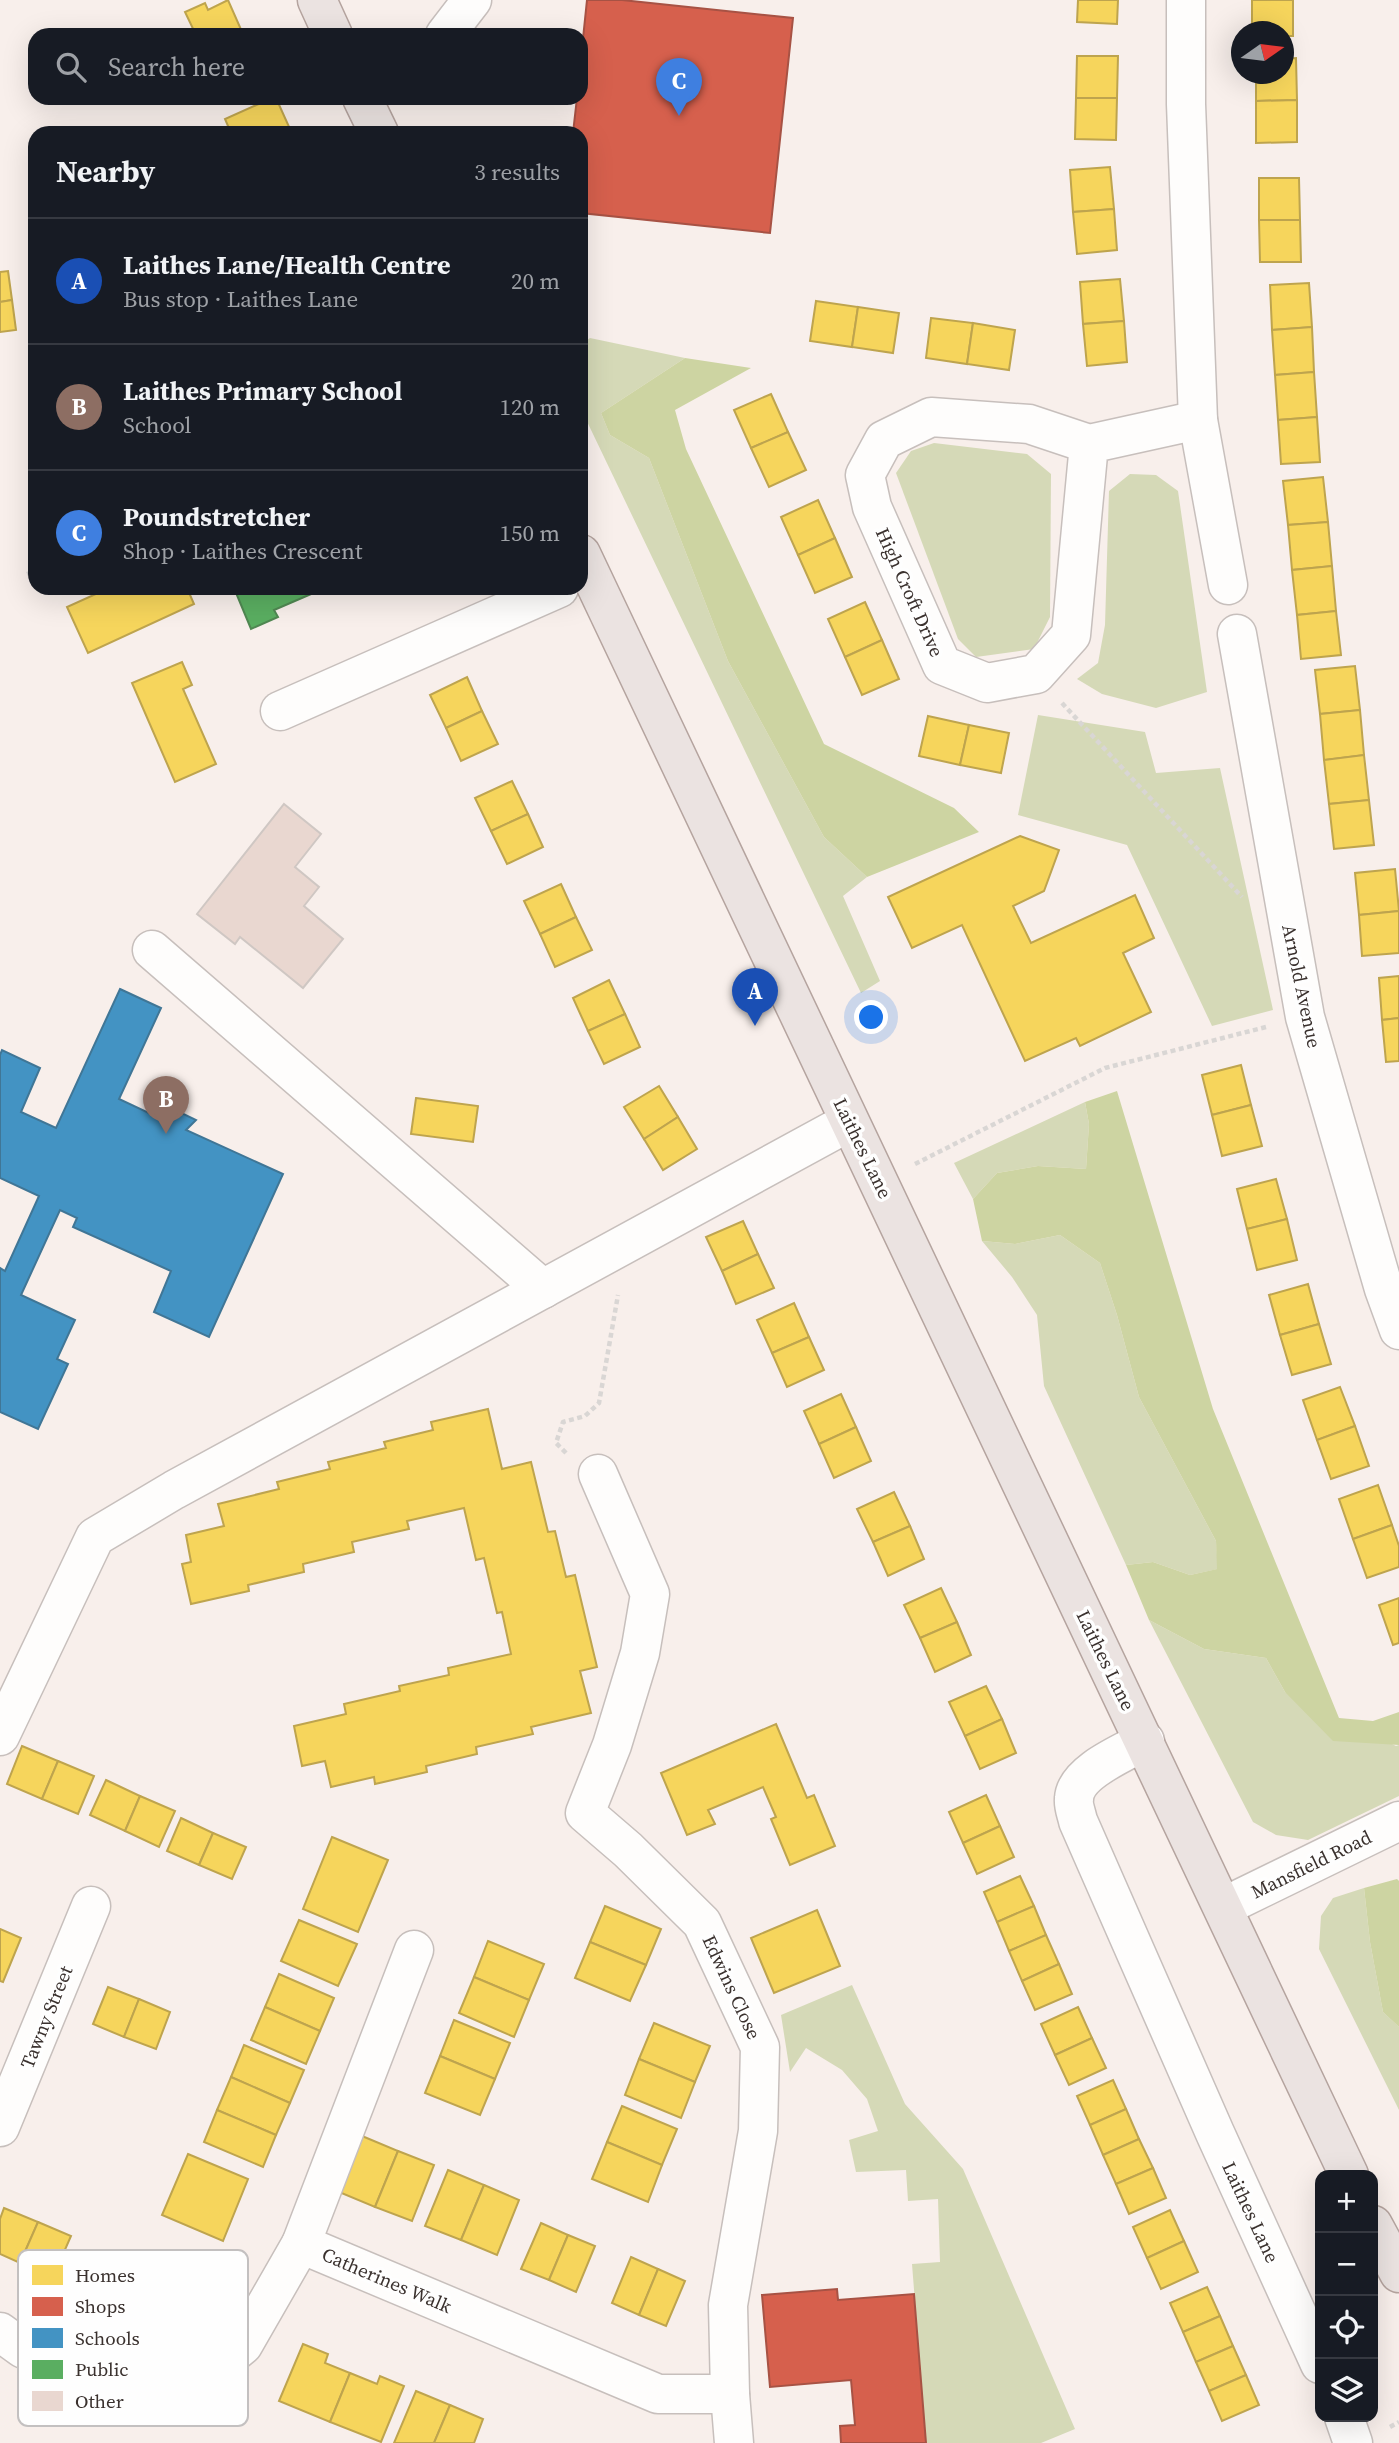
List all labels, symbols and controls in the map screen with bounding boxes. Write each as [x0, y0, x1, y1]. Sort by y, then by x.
north arrow [1231, 21, 1294, 84]
search box [28, 28, 588, 105]
icon: search [52, 48, 90, 86]
text: Search here [108, 49, 245, 85]
pin: C [656, 58, 702, 116]
text: Nearby [56, 151, 155, 192]
text: 3 results [474, 156, 560, 188]
text: Laithes Lane/Health Centre [123, 247, 450, 283]
text: A [71, 265, 87, 297]
text: 20 m [511, 265, 560, 297]
text: Bus stop · Laithes Lane [123, 283, 358, 315]
text: Laithes Primary School [123, 373, 402, 409]
text: B [72, 391, 86, 423]
text: 120 m [499, 391, 560, 423]
text: School [123, 409, 191, 441]
text: Poundstretcher [123, 499, 310, 535]
text: C [72, 517, 86, 549]
text: 150 m [499, 517, 560, 549]
street label: High Croft Drive [870, 523, 950, 661]
text: Shop · Laithes Crescent [123, 535, 362, 567]
street label: Arnold Avenue [1276, 922, 1328, 1050]
pin: A [732, 968, 778, 1026]
your location [854, 1000, 888, 1034]
pin: B [143, 1076, 189, 1134]
street label: Laithes Lane [827, 1093, 899, 1203]
street label: Laithes Lane [1070, 1605, 1142, 1715]
street label: Mansfield Road [1246, 1824, 1376, 1904]
street label: Edwins Close [696, 1931, 768, 2043]
street label: Tawny Street [14, 1961, 79, 2072]
street label: Laithes Lane [1216, 2157, 1286, 2267]
map controls [1315, 2170, 1378, 2422]
button: + [1315, 2170, 1378, 2233]
button: − [1315, 2233, 1378, 2296]
street label: Catherines Walk [318, 2241, 456, 2319]
legend [18, 2250, 248, 2426]
text: Homes [75, 2262, 135, 2288]
text: Shops [75, 2293, 126, 2319]
button: locate [1315, 2296, 1378, 2359]
text: Schools [75, 2325, 140, 2351]
text: Public [75, 2356, 129, 2382]
button: layers [1315, 2359, 1378, 2422]
text: Other [75, 2388, 124, 2414]

